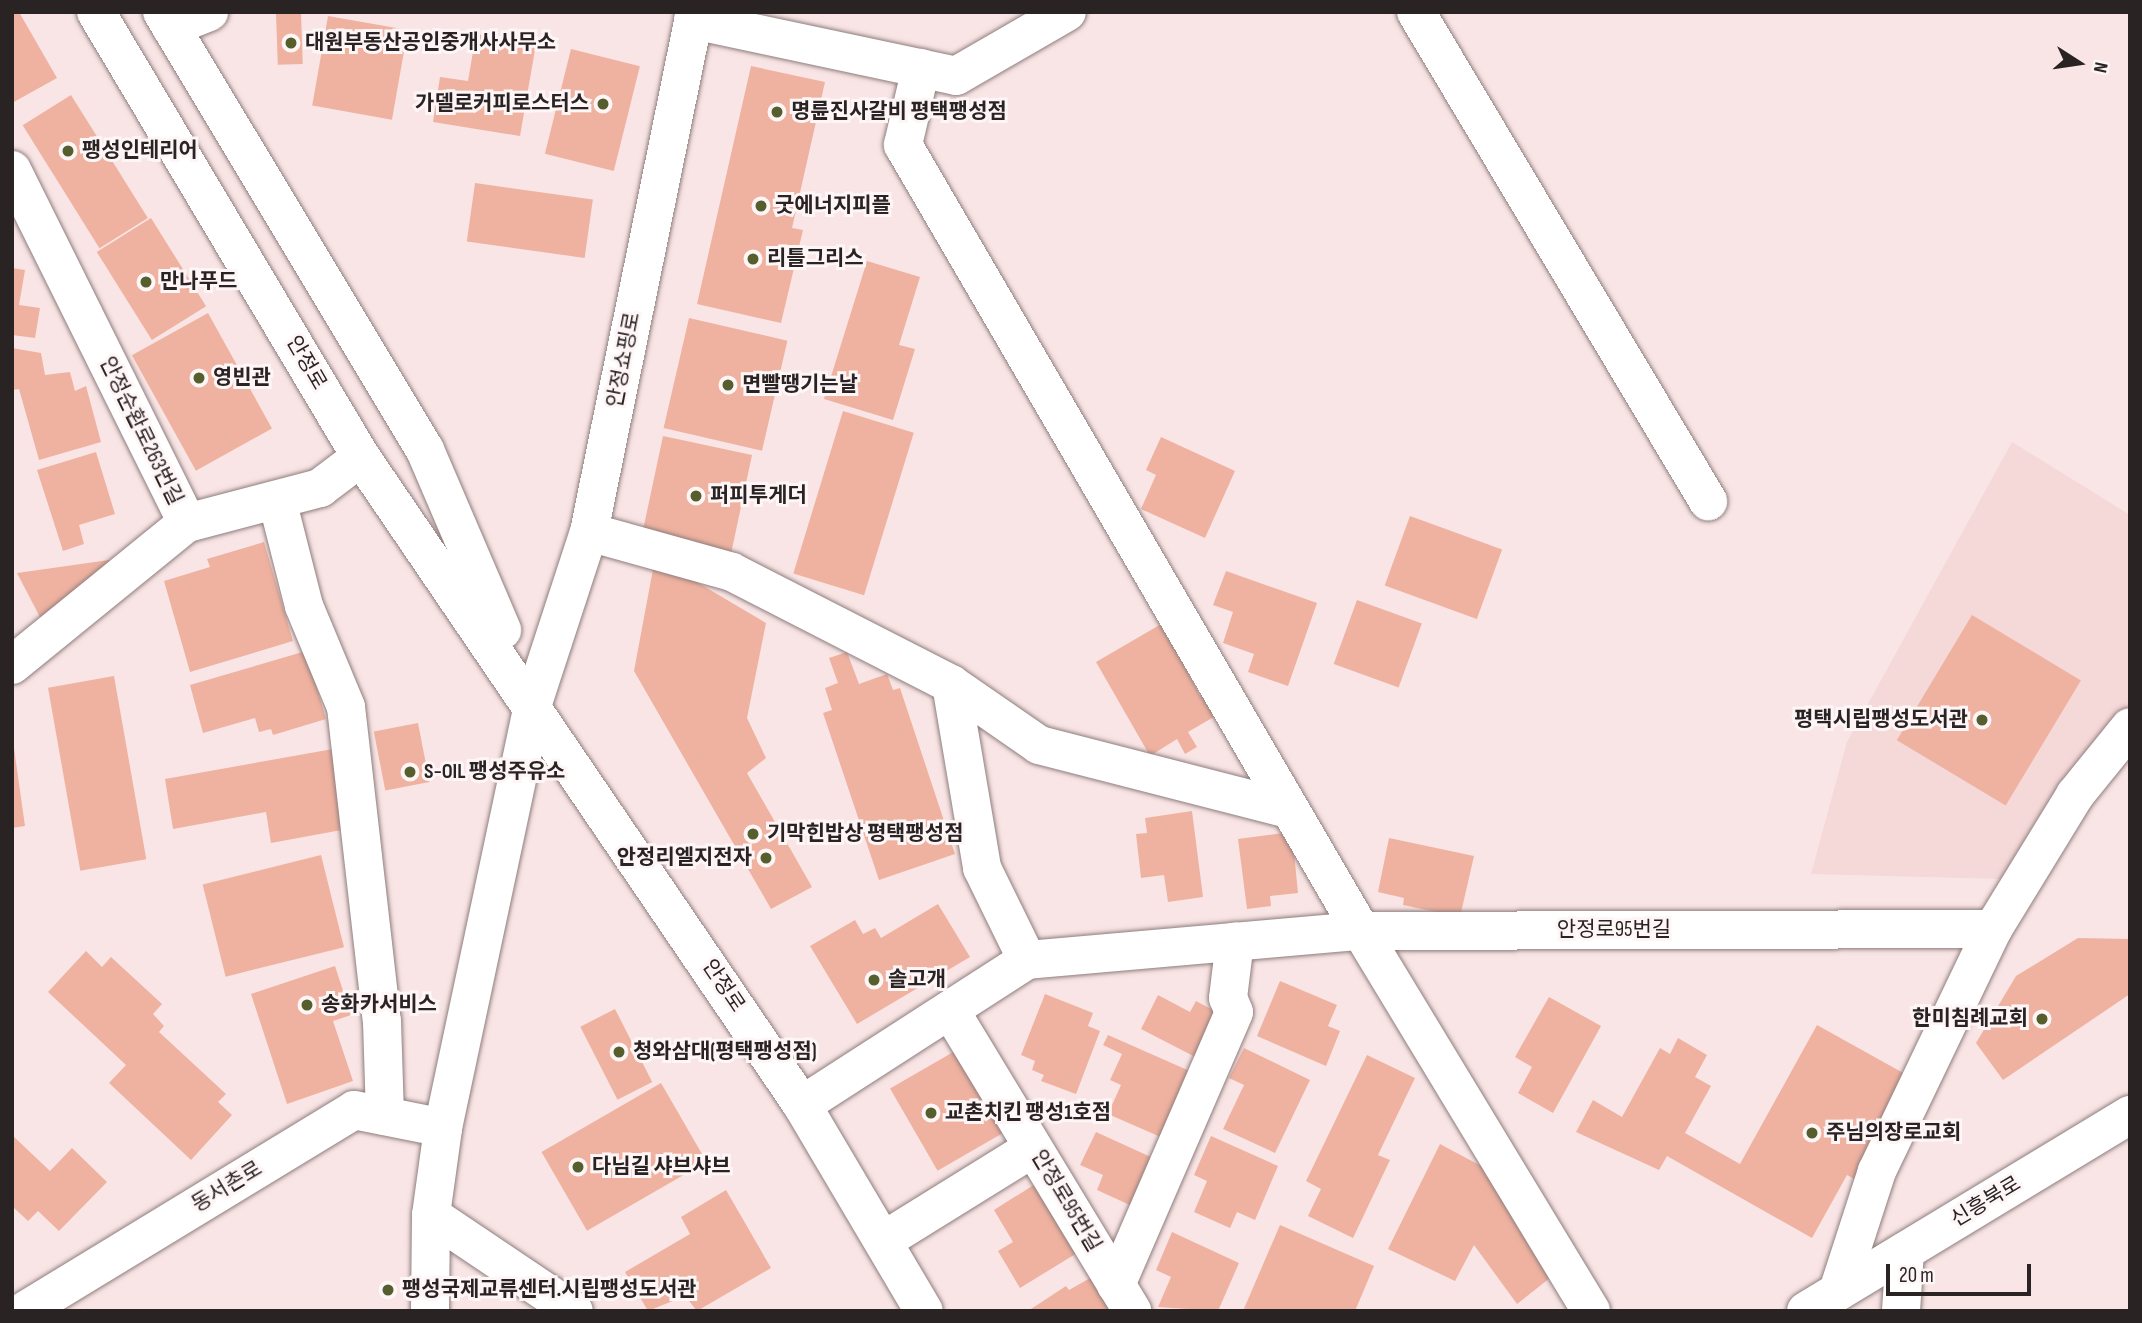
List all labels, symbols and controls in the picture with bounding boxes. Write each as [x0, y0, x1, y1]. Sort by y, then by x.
north arrow [2044, 28, 2114, 98]
place label: 대원부동산공인중개사사무소 [305, 30, 556, 56]
marker: 대원부동산공인중개사사무소 [283, 35, 299, 51]
text: N [2088, 60, 2112, 75]
place label: 가델로커피로스터스 [415, 91, 589, 117]
marker: 가델로커피로스터스 [595, 96, 611, 112]
place label: 명륜진사갈비 평택팽성점 [791, 99, 1007, 125]
marker: 명륜진사갈비 평택팽성점 [769, 104, 785, 120]
place label: 팽성인테리어 [82, 138, 198, 164]
marker: 팽성인테리어 [60, 143, 76, 159]
place label: 굿에너지피플 [775, 193, 891, 219]
marker: 굿에너지피플 [753, 198, 769, 214]
place label: 리틀그리스 [767, 246, 864, 272]
marker: 리틀그리스 [745, 251, 761, 267]
place label: 만나푸드 [160, 269, 237, 295]
marker: 만나푸드 [138, 274, 154, 290]
street label: 안정쇼핑로 [602, 310, 646, 410]
street label: 안정로 [281, 332, 331, 394]
street label: 안정순환로263번길 [94, 353, 188, 509]
place label: 영빈관 [213, 365, 271, 391]
marker: 영빈관 [191, 370, 207, 386]
place label: 면빨땡기는날 [742, 372, 858, 398]
marker: 면빨땡기는날 [720, 377, 736, 393]
place label: 퍼피투게더 [710, 483, 807, 509]
marker: 퍼피투게더 [688, 488, 704, 504]
place label: 평택시립팽성도서관 [1794, 707, 1968, 733]
marker: 평택시립팽성도서관 [1974, 712, 1990, 728]
place label: S-OIL 팽성주유소 [424, 759, 565, 785]
marker: S-OIL 팽성주유소 [402, 764, 418, 780]
place label: 기막힌밥상 평택팽성점 [767, 821, 963, 847]
marker: 기막힌밥상 평택팽성점 [745, 826, 761, 842]
place label: 안정리엘지전자 [617, 845, 752, 871]
marker: 안정리엘지전자 [758, 850, 774, 866]
street label: 안정로95번길 [1557, 917, 1671, 943]
street label: 안정로 [696, 955, 750, 1017]
place label: 솔고개 [888, 967, 946, 993]
marker: 솔고개 [866, 972, 882, 988]
place label: 송화카서비스 [321, 992, 437, 1018]
marker: 송화카서비스 [299, 997, 315, 1013]
place label: 한미침례교회 [1912, 1006, 2028, 1032]
marker: 한미침례교회 [2034, 1011, 2050, 1027]
place label: 청와삼대(평택팽성점) [633, 1039, 817, 1065]
marker: 청와삼대(평택팽성점) [611, 1044, 627, 1060]
place label: 교촌치킨 팽성1호점 [945, 1100, 1111, 1126]
marker: 교촌치킨 팽성1호점 [923, 1105, 939, 1121]
place label: 주님의장로교회 [1826, 1120, 1961, 1146]
marker: 주님의장로교회 [1804, 1125, 1820, 1141]
street label: 안정로95번길 [1026, 1146, 1106, 1256]
place label: 다님길 샤브샤브 [592, 1154, 731, 1180]
street label: 동서촌로 [187, 1156, 267, 1218]
marker: 다님길 샤브샤브 [570, 1159, 586, 1175]
street label: 신흥북로 [1946, 1171, 2026, 1233]
scale bar [1890, 1250, 2035, 1294]
text: 20 m [1899, 1263, 1934, 1288]
place label: 팽성국제교류센터.시립팽성도서관 [402, 1277, 697, 1303]
marker: 팽성국제교류센터.시립팽성도서관 [380, 1282, 396, 1298]

